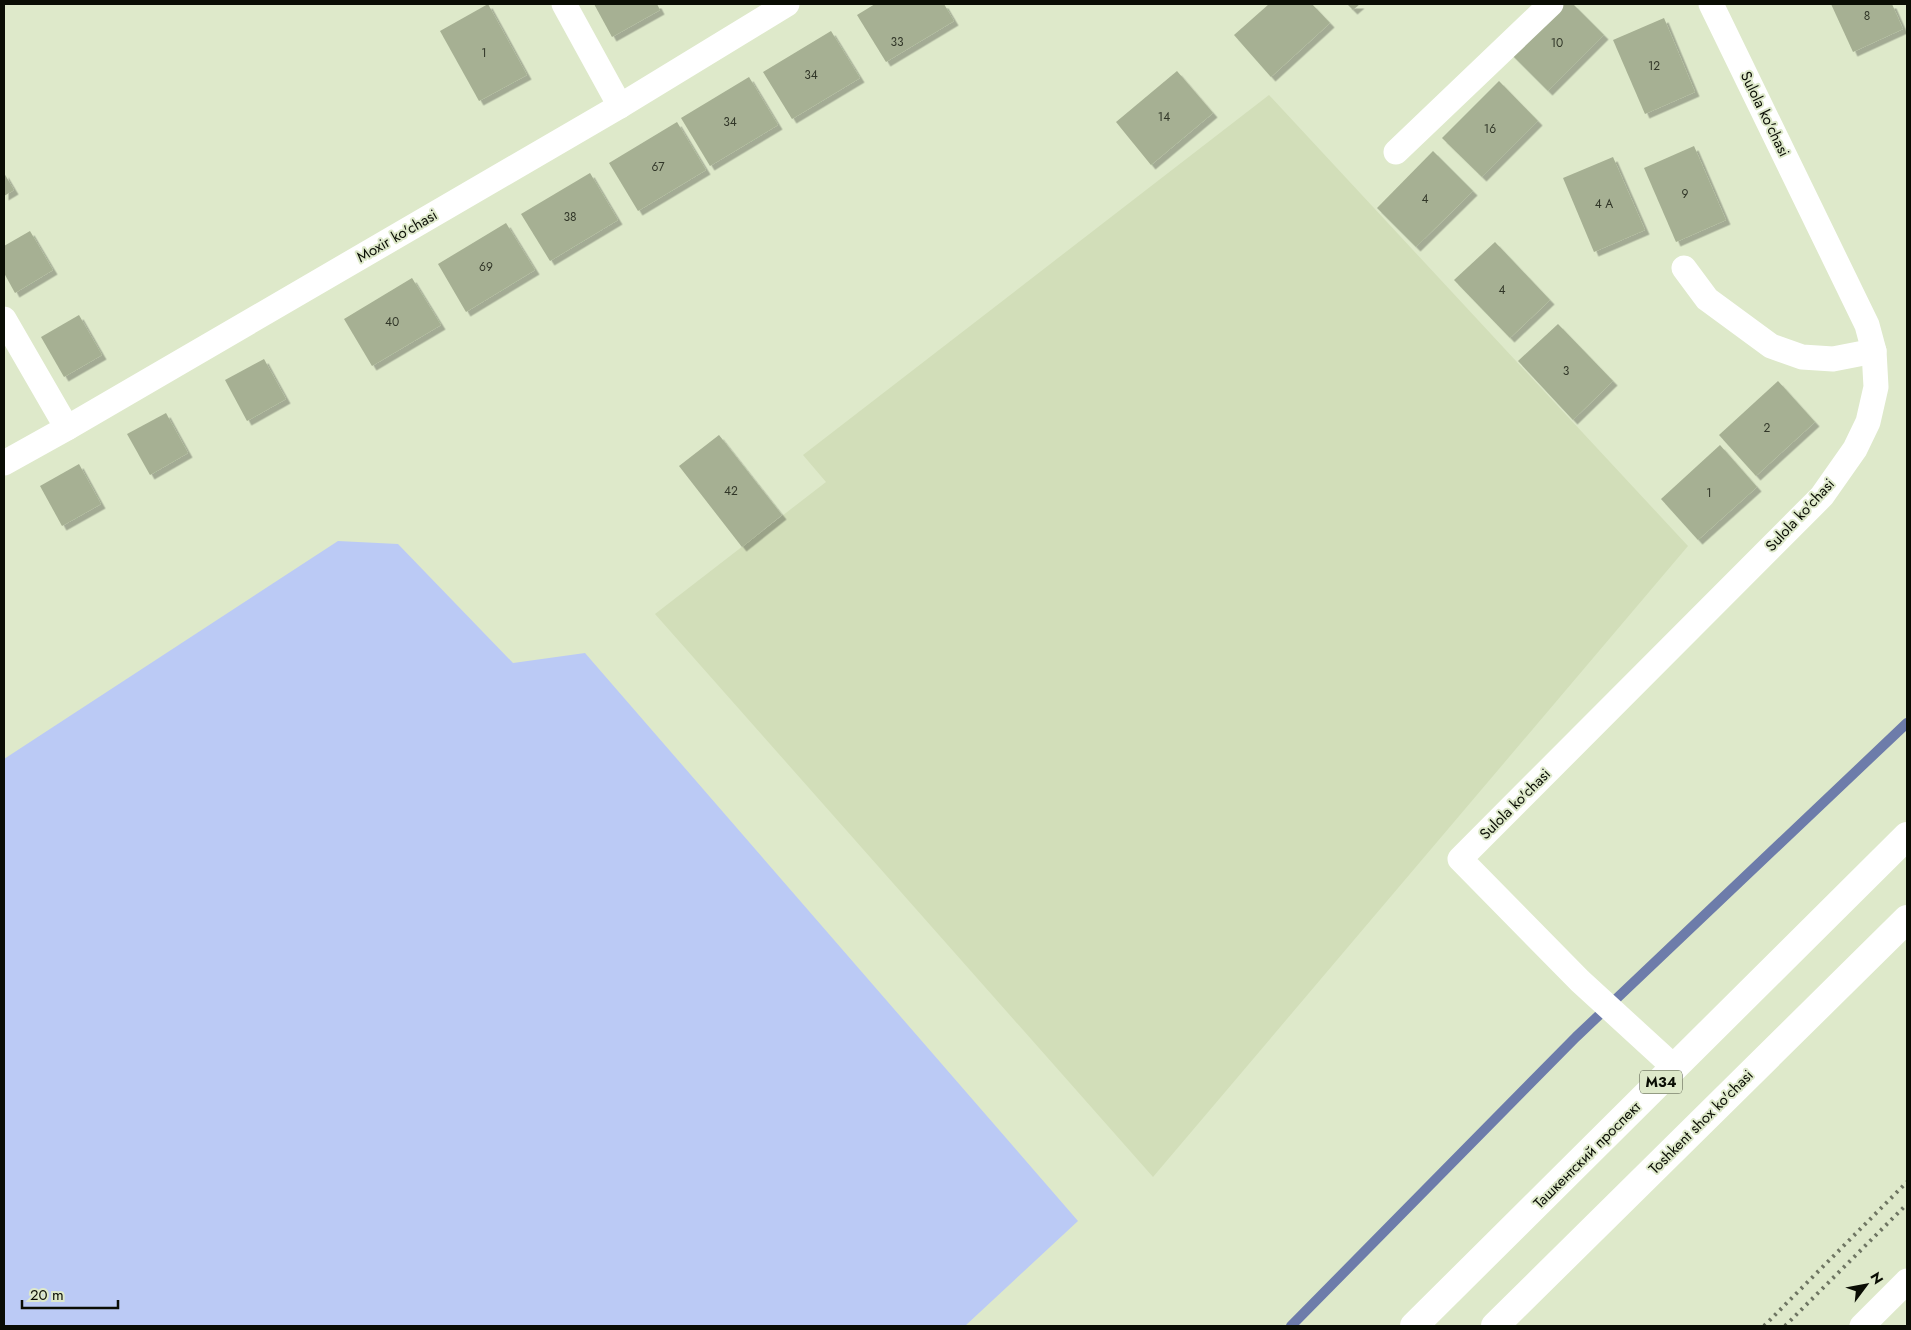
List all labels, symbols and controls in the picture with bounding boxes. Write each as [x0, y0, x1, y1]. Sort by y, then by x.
house number: 8 [1864, 7, 1870, 25]
house number: 33 [890, 33, 904, 51]
house number: 10 [1551, 34, 1563, 52]
house number: 1 [481, 44, 487, 62]
house number: 12 [1648, 57, 1660, 75]
house number: 34 [804, 66, 818, 84]
street label: Sulola ko'chasi [1735, 67, 1795, 161]
house number: 14 [1158, 108, 1170, 126]
house number: 34 [723, 113, 737, 131]
house number: 16 [1484, 120, 1496, 138]
house number: 67 [651, 158, 665, 176]
house number: 9 [1682, 185, 1689, 203]
house number: 4 [1422, 190, 1429, 208]
house number: 4 А [1595, 195, 1613, 213]
street label: Moxir ko'chasi [353, 204, 441, 268]
house number: 38 [563, 208, 577, 226]
house number: 69 [479, 258, 493, 276]
house number: 4 [1499, 281, 1506, 299]
house number: 40 [385, 313, 399, 331]
house number: 3 [1563, 362, 1570, 380]
house number: 2 [1764, 419, 1771, 437]
street label: Sulola ko'chasi [1760, 474, 1840, 556]
house number: 42 [724, 482, 738, 500]
house number: 1 [1706, 484, 1712, 502]
street label: Sulola ko'chasi [1474, 763, 1556, 845]
street label: Toshkent shox ko'chasi [1644, 1065, 1758, 1179]
road number: M34 [1640, 1070, 1682, 1094]
street label: Ташкентский проспект [1528, 1096, 1646, 1214]
north arrow [1841, 1260, 1891, 1310]
text: N [1866, 1268, 1888, 1288]
scale bar [22, 1278, 119, 1310]
text: 20 m [30, 1284, 64, 1306]

